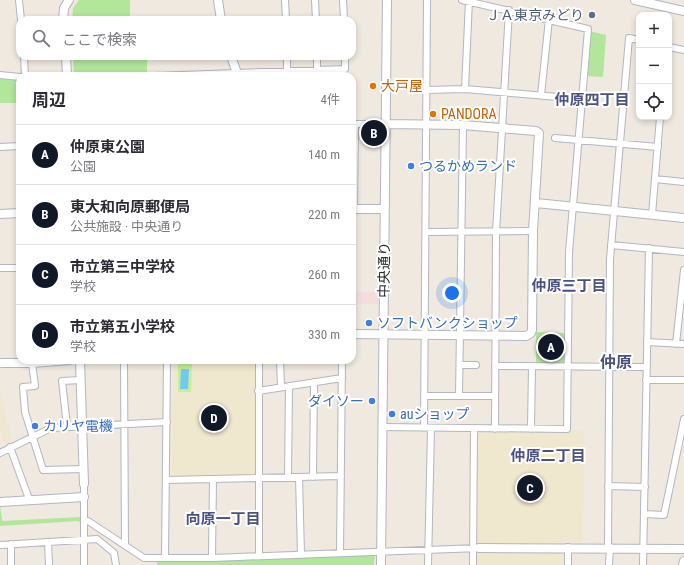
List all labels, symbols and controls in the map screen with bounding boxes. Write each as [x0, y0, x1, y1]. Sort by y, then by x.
place label: ＪＡ東京みどり [486, 7, 584, 23]
marker: ＪＡ東京みどり [587, 10, 597, 20]
map controls [636, 12, 672, 120]
button: + [636, 12, 672, 48]
search box [16, 16, 356, 60]
icon: search [30, 27, 52, 49]
text: ここで検索 [62, 31, 137, 49]
button: − [636, 48, 672, 84]
place label: 大戸屋 [381, 78, 423, 94]
marker: 大戸屋 [368, 81, 378, 91]
button: locate [636, 84, 672, 120]
text: 周辺 [32, 90, 66, 110]
district label: 仲原四丁目 [554, 91, 630, 109]
text: 4件 [321, 92, 340, 107]
place label: PANDORA [441, 106, 496, 122]
marker: PANDORA [428, 109, 438, 119]
pin: B [361, 118, 387, 148]
text: 仲原東公園 [70, 138, 145, 156]
text: A [41, 147, 49, 162]
text: 140 m [308, 147, 340, 162]
place label: つるかめランド [419, 158, 517, 174]
text: 公園 [70, 159, 96, 174]
marker: つるかめランド [406, 161, 416, 171]
text: 東大和向原郵便局 [70, 198, 190, 216]
text: B [41, 207, 49, 222]
text: 220 m [308, 207, 340, 222]
text: 公共施設 · 中央通り [70, 219, 183, 234]
street label: 中央通り [376, 242, 392, 298]
text: 市立第三中学校 [70, 258, 175, 276]
text: C [41, 267, 49, 282]
text: 260 m [308, 267, 340, 282]
district label: 仲原三丁目 [531, 277, 607, 295]
text: 学校 [70, 279, 96, 294]
your location [442, 283, 462, 303]
place label: ソフトバンクショップ [377, 315, 518, 331]
text: 市立第五小学校 [70, 318, 175, 336]
marker: ソフトバンクショップ [364, 318, 374, 328]
text: D [41, 327, 49, 342]
text: 330 m [308, 327, 340, 342]
pin: A [538, 332, 564, 362]
text: 学校 [70, 339, 96, 354]
district label: 仲原 [600, 353, 632, 372]
place label: ダイソー [308, 393, 364, 409]
marker: ダイソー [367, 396, 377, 406]
pin: D [201, 403, 227, 433]
place label: auショップ [400, 406, 469, 422]
marker: auショップ [387, 409, 397, 419]
place label: カリヤ電機 [43, 418, 113, 434]
marker: カリヤ電機 [30, 421, 40, 431]
district label: 仲原二丁目 [510, 447, 586, 465]
pin: C [517, 473, 543, 503]
district label: 向原一丁目 [185, 510, 261, 528]

